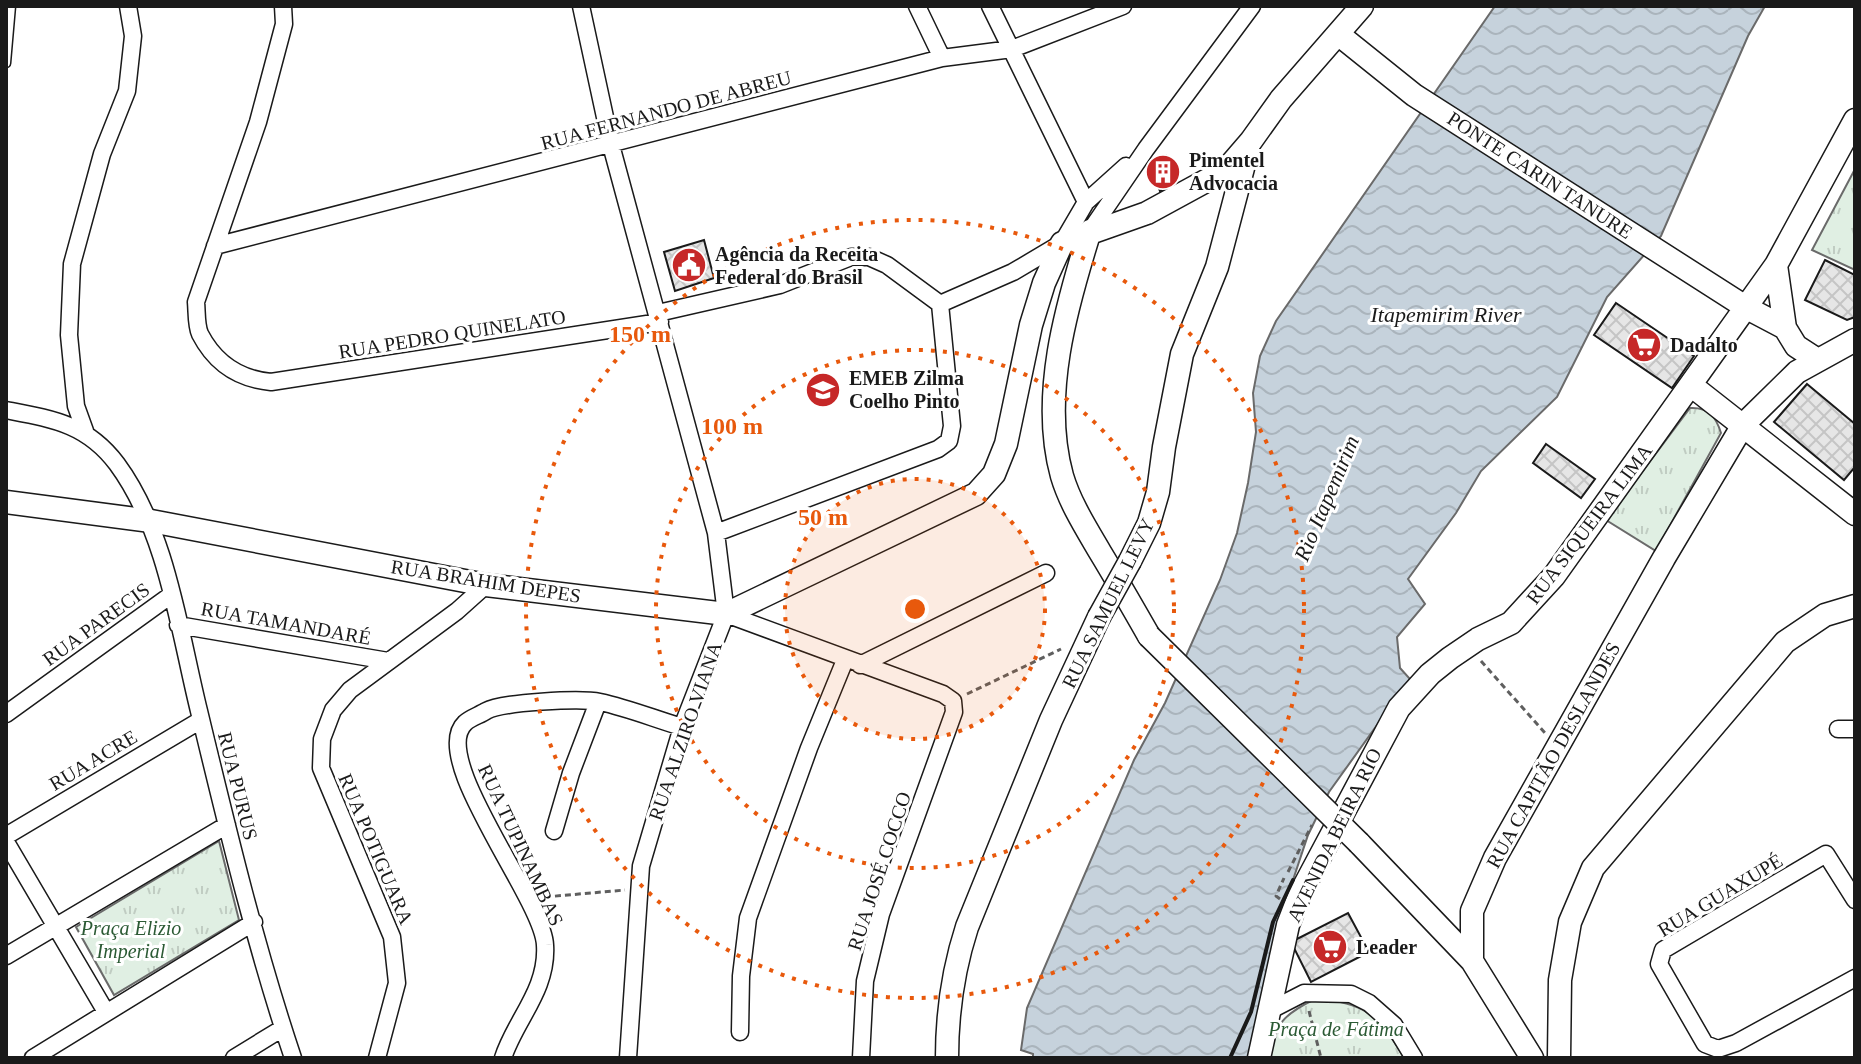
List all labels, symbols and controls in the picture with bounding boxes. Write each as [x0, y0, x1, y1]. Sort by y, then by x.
street label: RUA FERNANDO DE ABREU [538, 66, 794, 154]
street label: PONTE CARIN TANURE [1444, 107, 1636, 243]
place label: Pimentel Advocacia [1189, 149, 1278, 194]
building icon: Pimentel Advocacia [1144, 153, 1182, 191]
place label: Agência da Receita Federal do Brasil [715, 243, 878, 288]
public building icon: Agência da Receita Federal do Brasil [670, 246, 708, 284]
water label: Itapemirim River [1370, 302, 1522, 327]
street label: RUA PEDRO QUINELATO [337, 305, 567, 363]
text: 150 m [609, 321, 671, 347]
supermarket icon: Dadalto [1625, 326, 1663, 364]
place label: Dadalto [1670, 334, 1738, 356]
place label: EMEB Zilma Coelho Pinto [849, 367, 964, 412]
school or university icon: EMEB Zilma Coelho Pinto [804, 371, 842, 409]
text: 100 m [701, 413, 763, 439]
water label: Rio Itapemirim [1288, 432, 1364, 566]
street label: RUA SIQUEIRA LIMA [1522, 439, 1657, 608]
text: 50 m [798, 504, 848, 530]
street label: RUA SAMUEL LEVY [1057, 515, 1159, 691]
street label: RUA BRAHIM DEPES [389, 555, 583, 607]
street label: RUA PARECIS [38, 578, 154, 670]
centre of rings [901, 595, 929, 623]
street label: RUA TAMANDARÉ [199, 597, 373, 649]
street label: RUA ALZIRO VIANA [644, 638, 726, 823]
street label: RUA CAPITÃO DESLANDES [1481, 638, 1624, 872]
street label: RUA ACRE [45, 725, 141, 795]
street label: RUA PURUS [214, 730, 262, 842]
street label: AVENIDA BEIRA RIO [1282, 744, 1386, 926]
street label: RUA TUPINAMBAS [474, 761, 568, 929]
street label: RUA POTIGUARA [334, 770, 418, 928]
street label: RUA JOSÉ COCCO [843, 789, 915, 953]
street label: RUA GUAXUPÉ [1654, 849, 1786, 941]
park label: Praça Elizio Imperial [80, 917, 181, 963]
supermarket icon: Leader [1311, 928, 1349, 966]
place label: Leader [1356, 936, 1417, 958]
park label: Praça de Fátima [1267, 1018, 1404, 1041]

